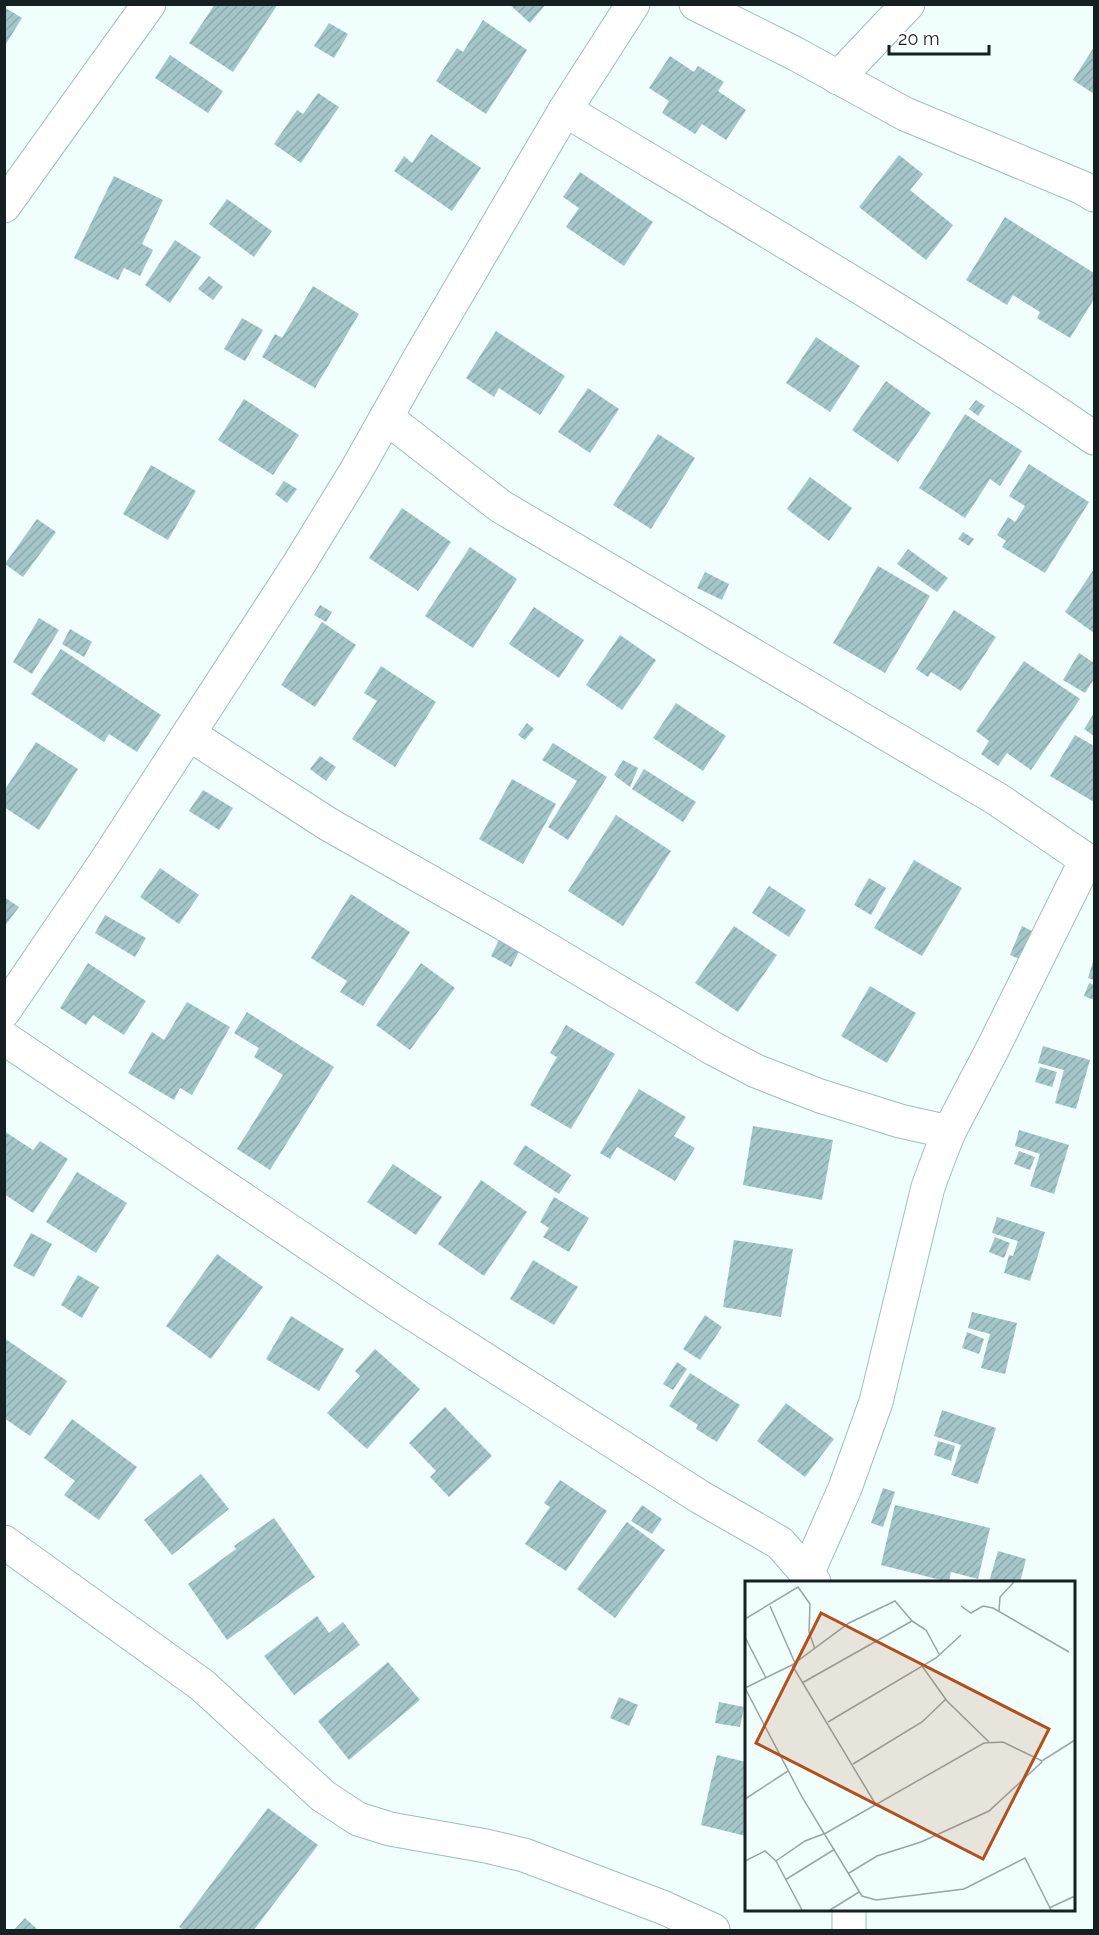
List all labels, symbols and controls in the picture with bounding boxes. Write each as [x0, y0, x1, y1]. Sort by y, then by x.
scale bar [889, 18, 990, 56]
text: 20 m [898, 28, 940, 49]
inset map [745, 1581, 1075, 1911]

